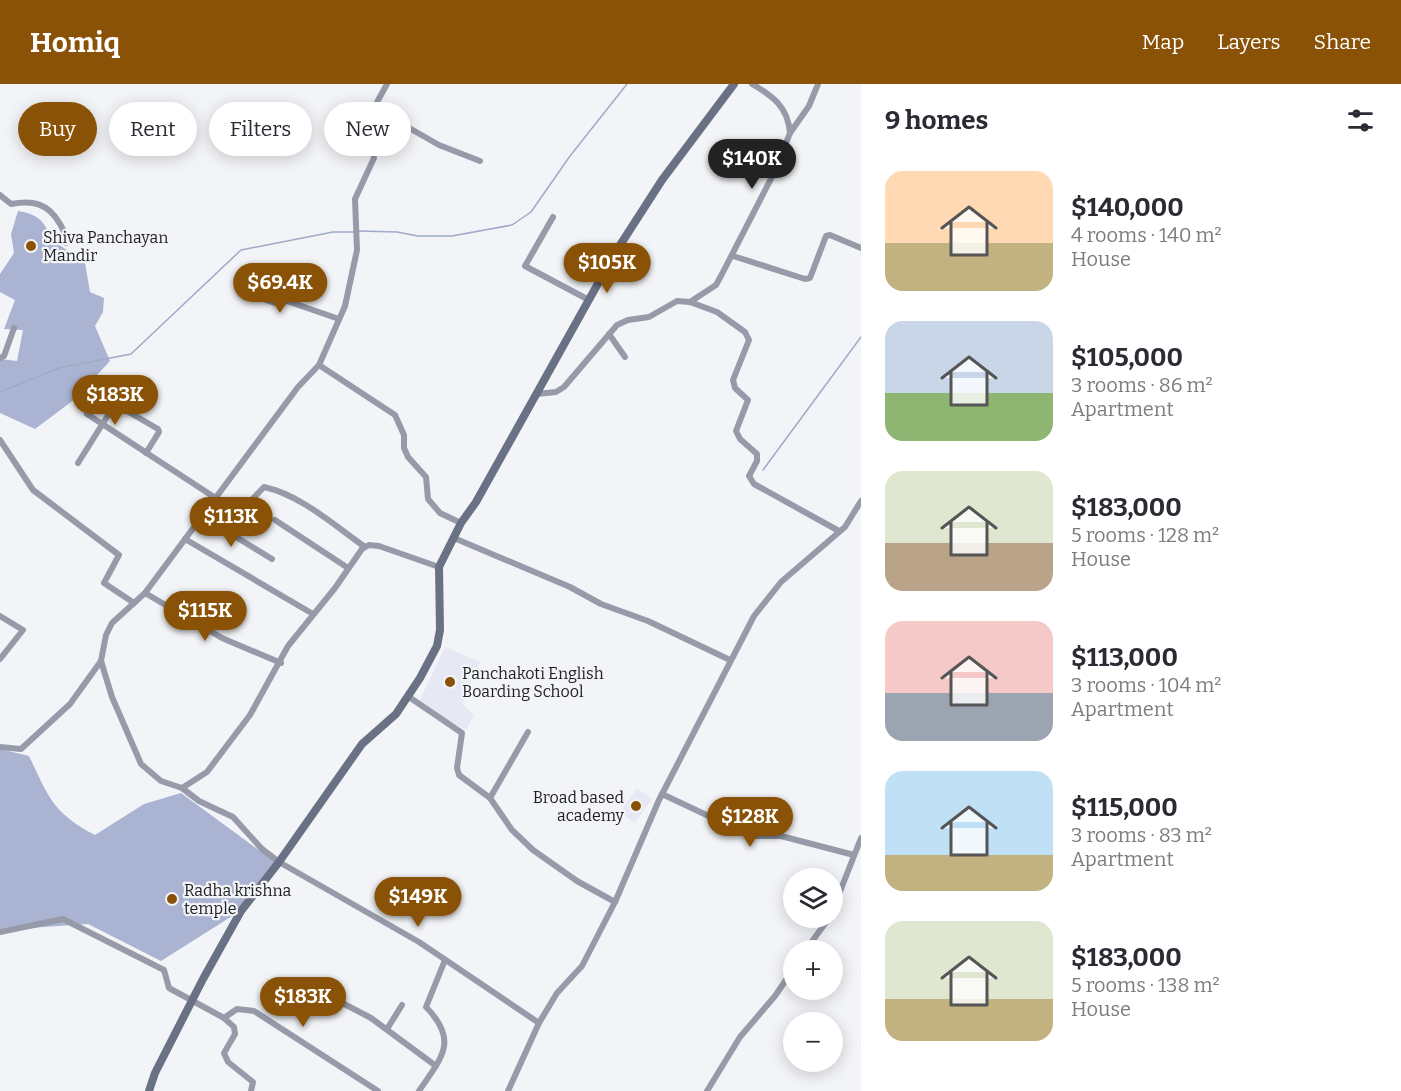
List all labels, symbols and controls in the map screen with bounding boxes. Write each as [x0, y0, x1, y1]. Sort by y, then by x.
text: Homiq [30, 26, 120, 59]
text: Map [1142, 29, 1184, 55]
text: Layers [1217, 29, 1281, 55]
text: Share [1314, 29, 1371, 55]
chip: Buy [18, 102, 97, 156]
chip: Rent [109, 102, 197, 156]
chip: Filters [209, 102, 312, 156]
chip: New [324, 102, 411, 156]
icon: filters [1344, 104, 1377, 137]
text: 9 homes [885, 105, 988, 136]
pin: $140K [710, 139, 794, 190]
text: $140K [722, 146, 782, 170]
text: $140,000 [1071, 192, 1184, 223]
icon: home [933, 195, 1005, 267]
text: 4 rooms · 140 m² [1071, 223, 1222, 247]
place label: Shiva Panchayan Mandir [43, 228, 168, 265]
marker: Shiva Panchayan Mandir [24, 239, 38, 253]
pin: $105K [565, 243, 649, 294]
text: House [1071, 247, 1131, 271]
text: $105K [578, 250, 636, 274]
pin: $69.4K [231, 263, 329, 314]
text: $69.4K [247, 270, 313, 294]
text: $105,000 [1071, 342, 1183, 373]
icon: home [933, 345, 1005, 417]
text: 3 rooms · 86 m² [1071, 373, 1213, 397]
pin: $183K [73, 375, 157, 426]
text: $183K [86, 382, 144, 406]
text: Apartment [1071, 397, 1174, 421]
text: $183,000 [1071, 492, 1182, 523]
icon: home [933, 495, 1005, 567]
pin: $113K [189, 497, 273, 548]
text: $113K [204, 504, 258, 528]
text: 5 rooms · 128 m² [1071, 523, 1219, 547]
text: House [1071, 547, 1131, 571]
pin: $115K [163, 591, 247, 642]
text: $115K [178, 598, 232, 622]
text: $113,000 [1071, 642, 1178, 673]
icon: home [933, 645, 1005, 717]
place label: Panchakoti English Boarding School [462, 664, 604, 701]
text: 3 rooms · 104 m² [1071, 673, 1221, 697]
marker: Panchakoti English Boarding School [443, 675, 457, 689]
text: Apartment [1071, 697, 1174, 721]
place label: Broad based academy [533, 788, 625, 825]
text: $115,000 [1071, 792, 1178, 823]
icon: home [933, 795, 1005, 867]
pin: $128K [708, 797, 792, 848]
marker: Broad based academy [629, 799, 643, 813]
text: $128K [721, 804, 779, 828]
text: 3 rooms · 83 m² [1071, 823, 1212, 847]
text: Apartment [1071, 847, 1174, 871]
map controls [783, 868, 843, 1072]
button: layers [783, 868, 843, 928]
pin: $149K [376, 877, 460, 928]
place label: Radha krishna temple [184, 881, 292, 918]
text: $149K [388, 884, 448, 908]
marker: Radha krishna temple [165, 892, 179, 906]
button: + [783, 940, 843, 1000]
text: $183,000 [1071, 942, 1182, 973]
icon: home [933, 945, 1005, 1017]
text: 5 rooms · 138 m² [1071, 973, 1220, 997]
pin: $183K [261, 977, 345, 1028]
text: $183K [274, 984, 332, 1008]
text: House [1071, 997, 1131, 1021]
button: − [783, 1012, 843, 1072]

